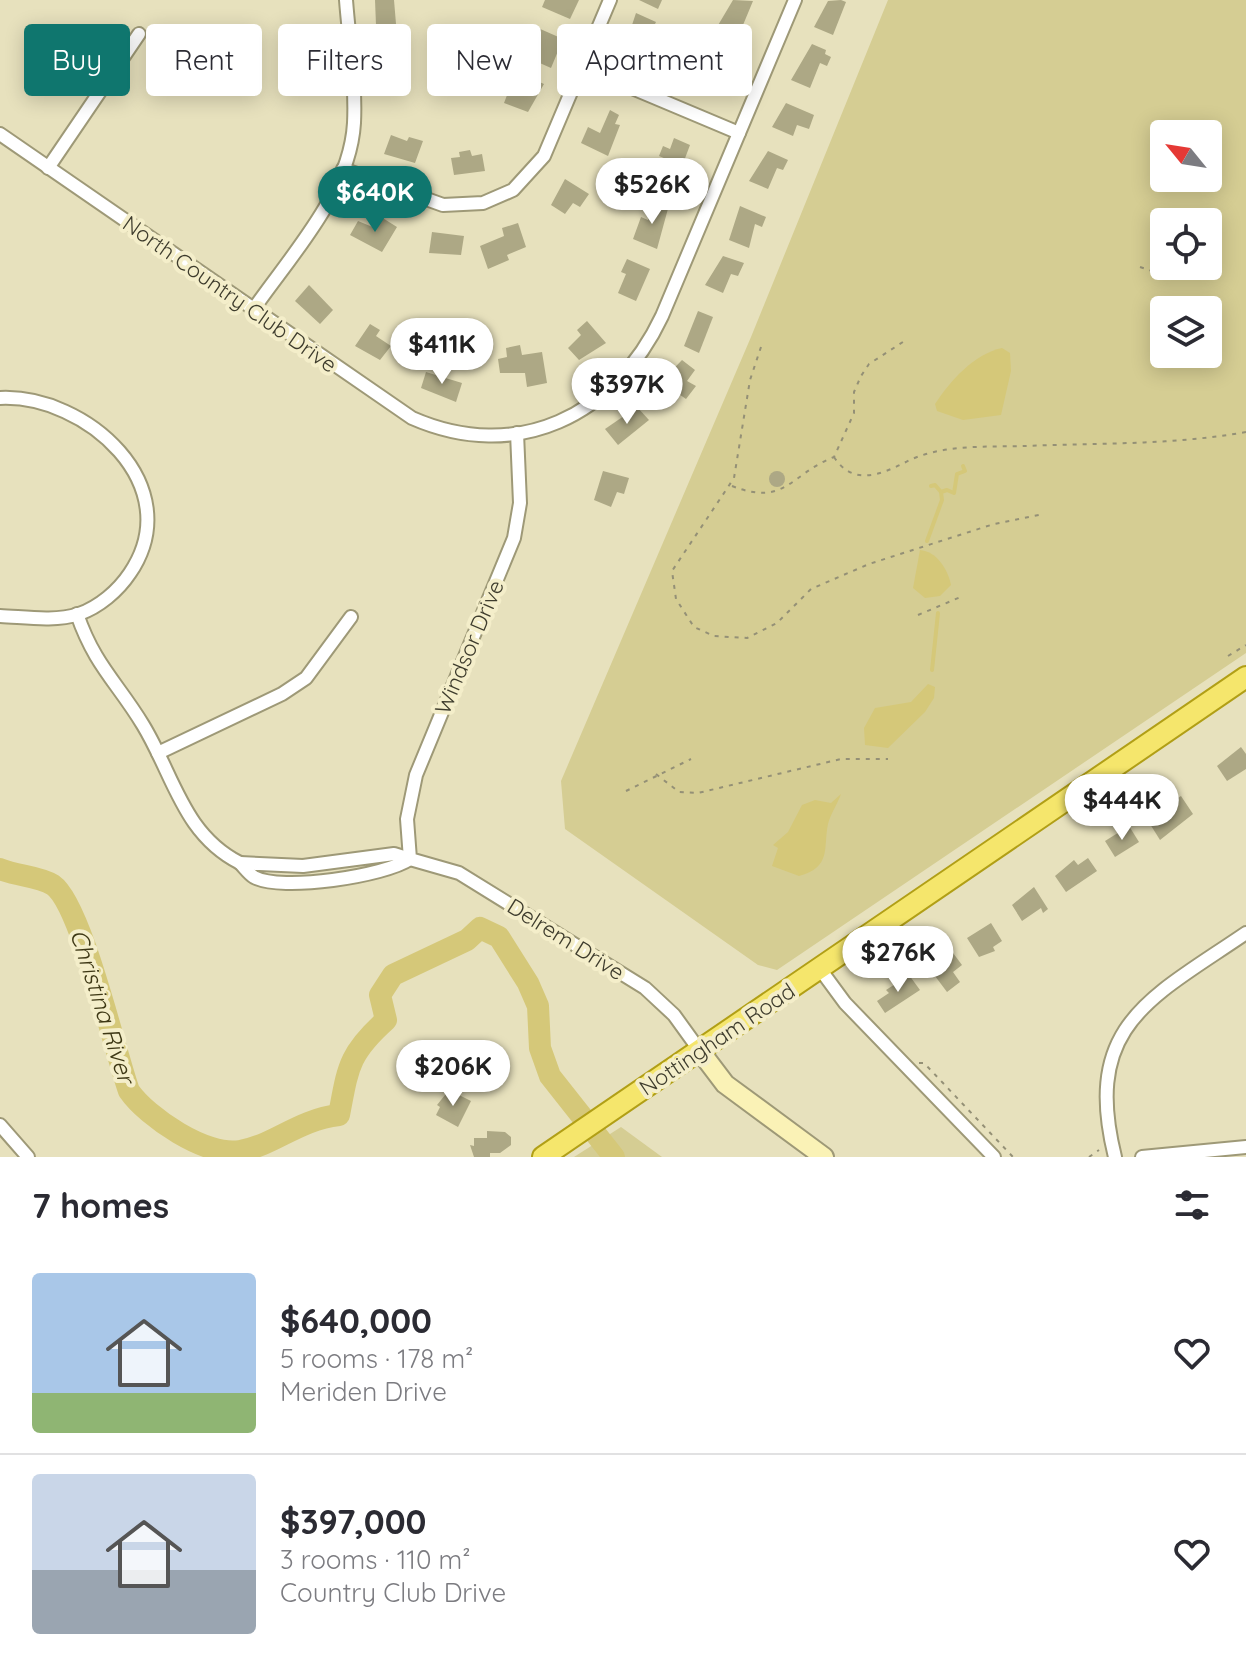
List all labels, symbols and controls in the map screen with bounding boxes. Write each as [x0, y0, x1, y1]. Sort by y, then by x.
chip: Buy [24, 24, 130, 96]
chip: Rent [146, 24, 262, 96]
chip: Filters [278, 24, 411, 96]
chip: New [427, 24, 541, 96]
chip: Apartment [557, 24, 752, 96]
north arrow [1150, 120, 1222, 192]
map controls [1150, 120, 1222, 368]
pin: $526K [596, 158, 708, 226]
pin: $640K [319, 166, 431, 234]
text: $526K [614, 167, 690, 200]
text: $640K [336, 175, 414, 208]
button: locate [1150, 208, 1222, 280]
street label: North Country Club Drive [117, 209, 343, 379]
button: layers [1150, 296, 1222, 368]
pin: $411K [386, 318, 498, 386]
text: $411K [408, 327, 476, 360]
pin: $397K [571, 358, 683, 426]
text: $397K [590, 367, 664, 400]
street label: Windsor Drive [428, 576, 510, 718]
pin: $444K [1066, 774, 1178, 842]
text: $444K [1083, 783, 1161, 816]
street label: Delrem Drive [502, 892, 630, 986]
water label: Christina River [64, 925, 143, 1089]
pin: $276K [842, 926, 954, 994]
text: $276K [860, 935, 936, 968]
street label: Nottingham Road [634, 977, 800, 1101]
pin: $206K [397, 1040, 509, 1108]
text: $206K [414, 1049, 492, 1082]
icon: filters [1170, 1183, 1214, 1227]
text: 7 homes [32, 1184, 169, 1227]
text: $640,000 [280, 1299, 432, 1342]
icon: home [96, 1305, 192, 1401]
icon: heart [1170, 1331, 1214, 1375]
text: 5 rooms · 178 m² [280, 1342, 473, 1375]
text: Meriden Drive [280, 1375, 447, 1408]
text: $397,000 [280, 1500, 426, 1543]
icon: home [96, 1506, 192, 1602]
icon: heart [1170, 1532, 1214, 1576]
text: 3 rooms · 110 m² [280, 1543, 471, 1576]
text: Country Club Drive [280, 1576, 506, 1609]

